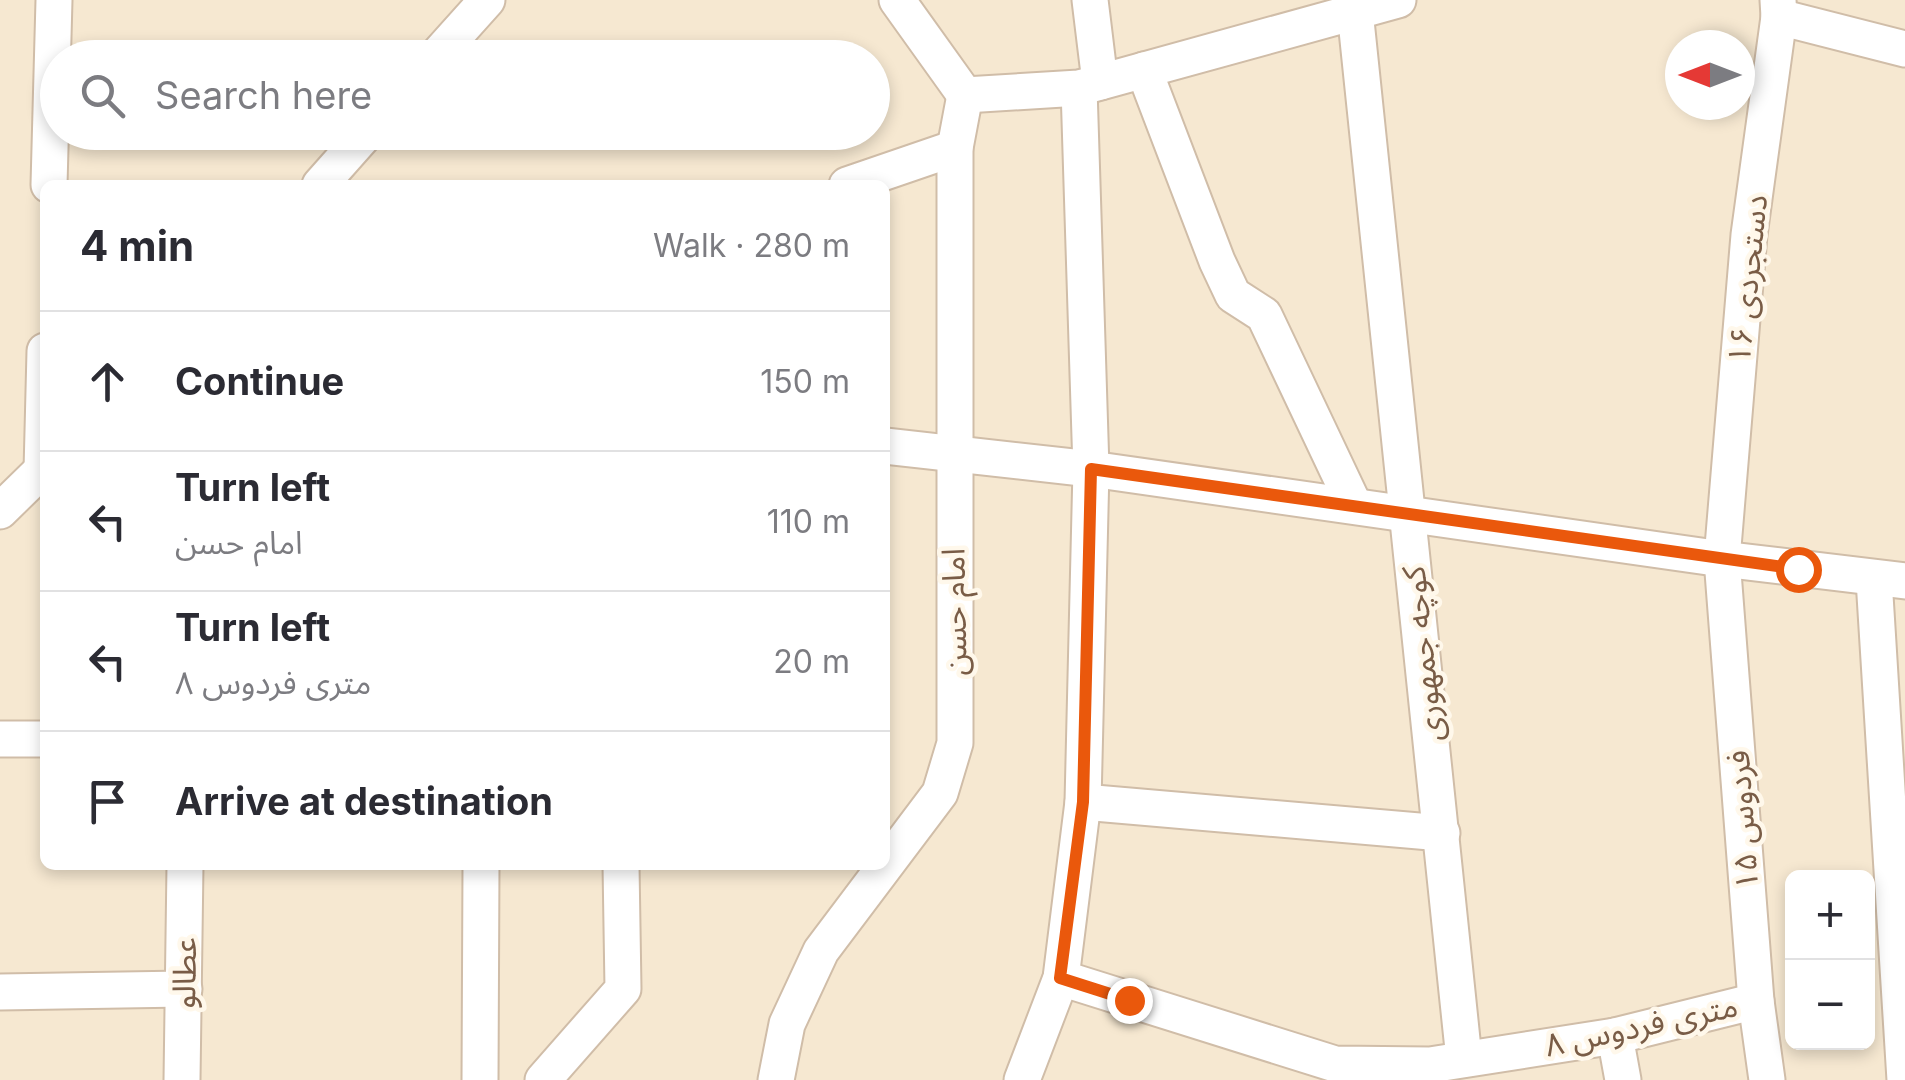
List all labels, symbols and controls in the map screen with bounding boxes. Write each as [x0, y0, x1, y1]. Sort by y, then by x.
north arrow [1665, 30, 1755, 120]
search box [40, 40, 890, 150]
icon: search [75, 68, 130, 123]
text: Search here [155, 72, 372, 118]
street label: دستجردی ۱۶ [1719, 193, 1775, 365]
text: 4 min [80, 220, 194, 271]
text: Walk · 280 m [653, 226, 850, 265]
icon: ahead [80, 354, 135, 409]
text: Continue [175, 358, 344, 404]
text: 150 m [760, 362, 850, 401]
text: Turn left [175, 464, 330, 510]
icon: left [80, 494, 135, 549]
text: 110 m [767, 502, 850, 541]
text: امام حسن [175, 523, 303, 562]
route start [1776, 547, 1822, 593]
street label: امام حسن [933, 548, 980, 676]
street label: کوچه جمهوری [1393, 563, 1452, 744]
text: Turn left [175, 604, 330, 650]
icon: left [80, 634, 135, 689]
text: 20 m [773, 642, 850, 681]
text: ۸ متری فردوس [175, 663, 371, 702]
street label: فردوس ۱۵ [1718, 749, 1766, 891]
icon: arrive [80, 774, 135, 829]
text: Arrive at destination [175, 778, 553, 824]
map controls [1785, 870, 1875, 1050]
button: + [1785, 870, 1875, 960]
street label: عطالو [164, 937, 204, 1009]
button: − [1785, 960, 1875, 1050]
route end [1107, 978, 1153, 1024]
street label: ۸ متری فردوس [1541, 986, 1741, 1064]

